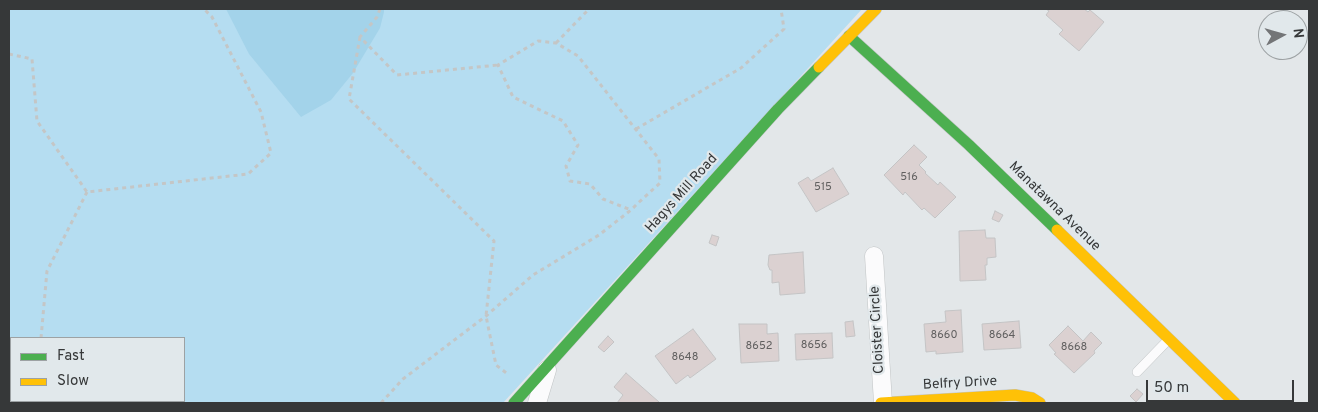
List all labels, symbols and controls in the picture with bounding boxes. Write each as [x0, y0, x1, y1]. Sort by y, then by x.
north arrow [1258, 10, 1308, 60]
text: N [1288, 28, 1306, 39]
street label: Hagys Mill Road [642, 151, 722, 237]
street label: Manatawna Avenue [1005, 159, 1103, 255]
house number: 516 [900, 171, 918, 185]
house number: 515 [814, 181, 832, 195]
street label: Cloister Circle [867, 286, 889, 374]
house number: 8660 [931, 329, 957, 343]
house number: 8664 [989, 329, 1015, 343]
legend [10, 337, 185, 402]
house number: 8656 [801, 339, 827, 353]
house number: 8652 [746, 340, 772, 354]
house number: 8668 [1061, 341, 1087, 355]
text: Fast [57, 347, 85, 366]
house number: 8648 [672, 351, 698, 365]
scale bar [1148, 370, 1296, 402]
text: Slow [57, 372, 89, 391]
street label: Belfry Drive [922, 374, 998, 394]
text: 50 m [1154, 379, 1189, 398]

